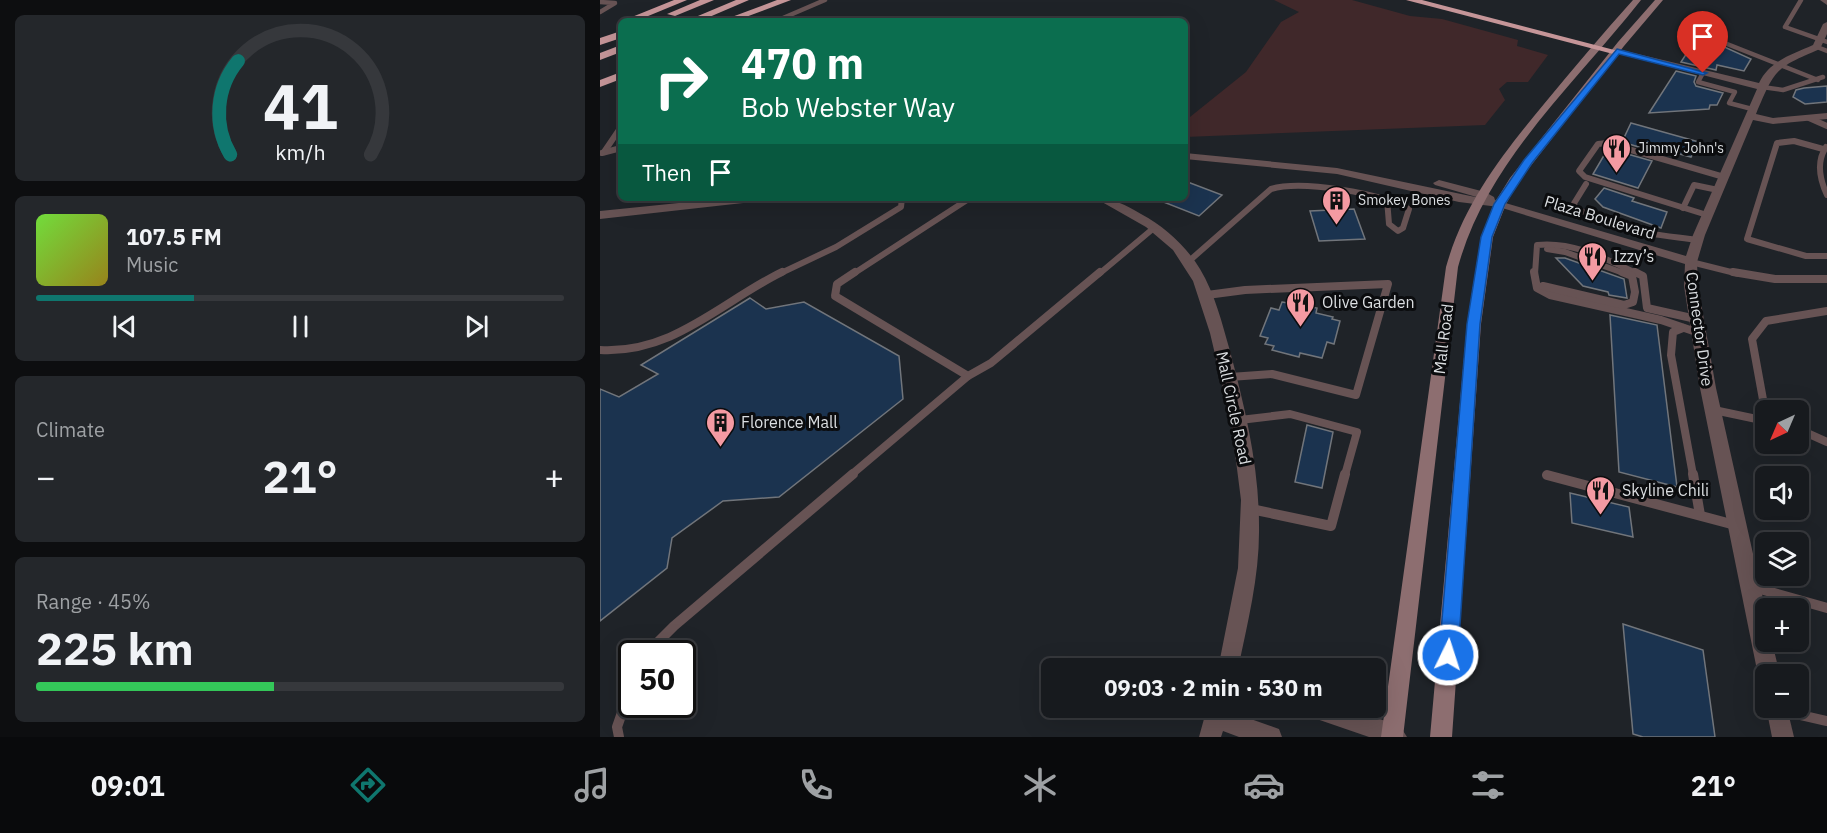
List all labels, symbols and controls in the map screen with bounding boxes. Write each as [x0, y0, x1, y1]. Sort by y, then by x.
pin [1677, 11, 1728, 73]
icon: arrive [1686, 20, 1719, 53]
text: 470 m [741, 36, 864, 91]
icon: right [642, 42, 720, 120]
text: 41 [263, 65, 337, 146]
text: Bob Webster Way [741, 89, 955, 124]
restaurant icon: Jimmy John's [1601, 132, 1633, 174]
text: km/h [275, 138, 325, 166]
place label: Jimmy John's [1638, 139, 1724, 157]
icon: arrive [704, 156, 737, 189]
text: Then [642, 158, 692, 187]
building icon: Smokey Bones [1321, 184, 1353, 226]
place label: Smokey Bones [1358, 191, 1451, 209]
street label: Plaza Boulevard [1542, 191, 1658, 243]
text: 107.5 FM [126, 222, 222, 251]
restaurant icon: Izzy’s [1576, 240, 1608, 282]
place label: Izzy’s [1613, 246, 1654, 266]
text: Music [126, 251, 178, 278]
street label: Connector Drive [1682, 271, 1718, 388]
restaurant icon: Olive Garden [1285, 286, 1317, 328]
place label: Olive Garden [1322, 292, 1415, 312]
street label: Mall Road [1429, 303, 1457, 375]
icon: previous [108, 310, 141, 343]
icon: pause [284, 310, 317, 343]
icon: next [460, 310, 493, 343]
street label: Mall Circle Road [1212, 349, 1256, 467]
north arrow [1755, 400, 1809, 454]
map controls [1755, 400, 1809, 718]
building icon: Florence Mall [704, 406, 736, 448]
place label: Florence Mall [741, 412, 838, 432]
text: Climate [36, 416, 105, 443]
text: 21° [262, 447, 338, 505]
text: − [36, 455, 56, 498]
text: + [544, 455, 564, 498]
button: sound [1755, 466, 1809, 520]
restaurant icon: Skyline Chili [1585, 474, 1617, 516]
place label: Skyline Chili [1622, 480, 1709, 500]
button: layers [1755, 532, 1809, 586]
text: Range · 45% [36, 588, 151, 615]
button: + [1755, 598, 1809, 652]
text: 225 km [36, 619, 194, 677]
position arrow [1416, 623, 1480, 687]
speed limit sign: 50 [618, 640, 696, 718]
button: − [1755, 664, 1809, 718]
text: 09:03 · 2 min · 530 m [1104, 673, 1323, 702]
icon: directions [347, 764, 389, 806]
icon: music [571, 764, 613, 806]
icon: phone [795, 764, 837, 806]
icon: climate [1019, 764, 1061, 806]
icon: car [1243, 764, 1285, 806]
icon: filters [1467, 764, 1509, 806]
text: 09:01 [91, 768, 165, 803]
text: 21° [1691, 768, 1736, 803]

